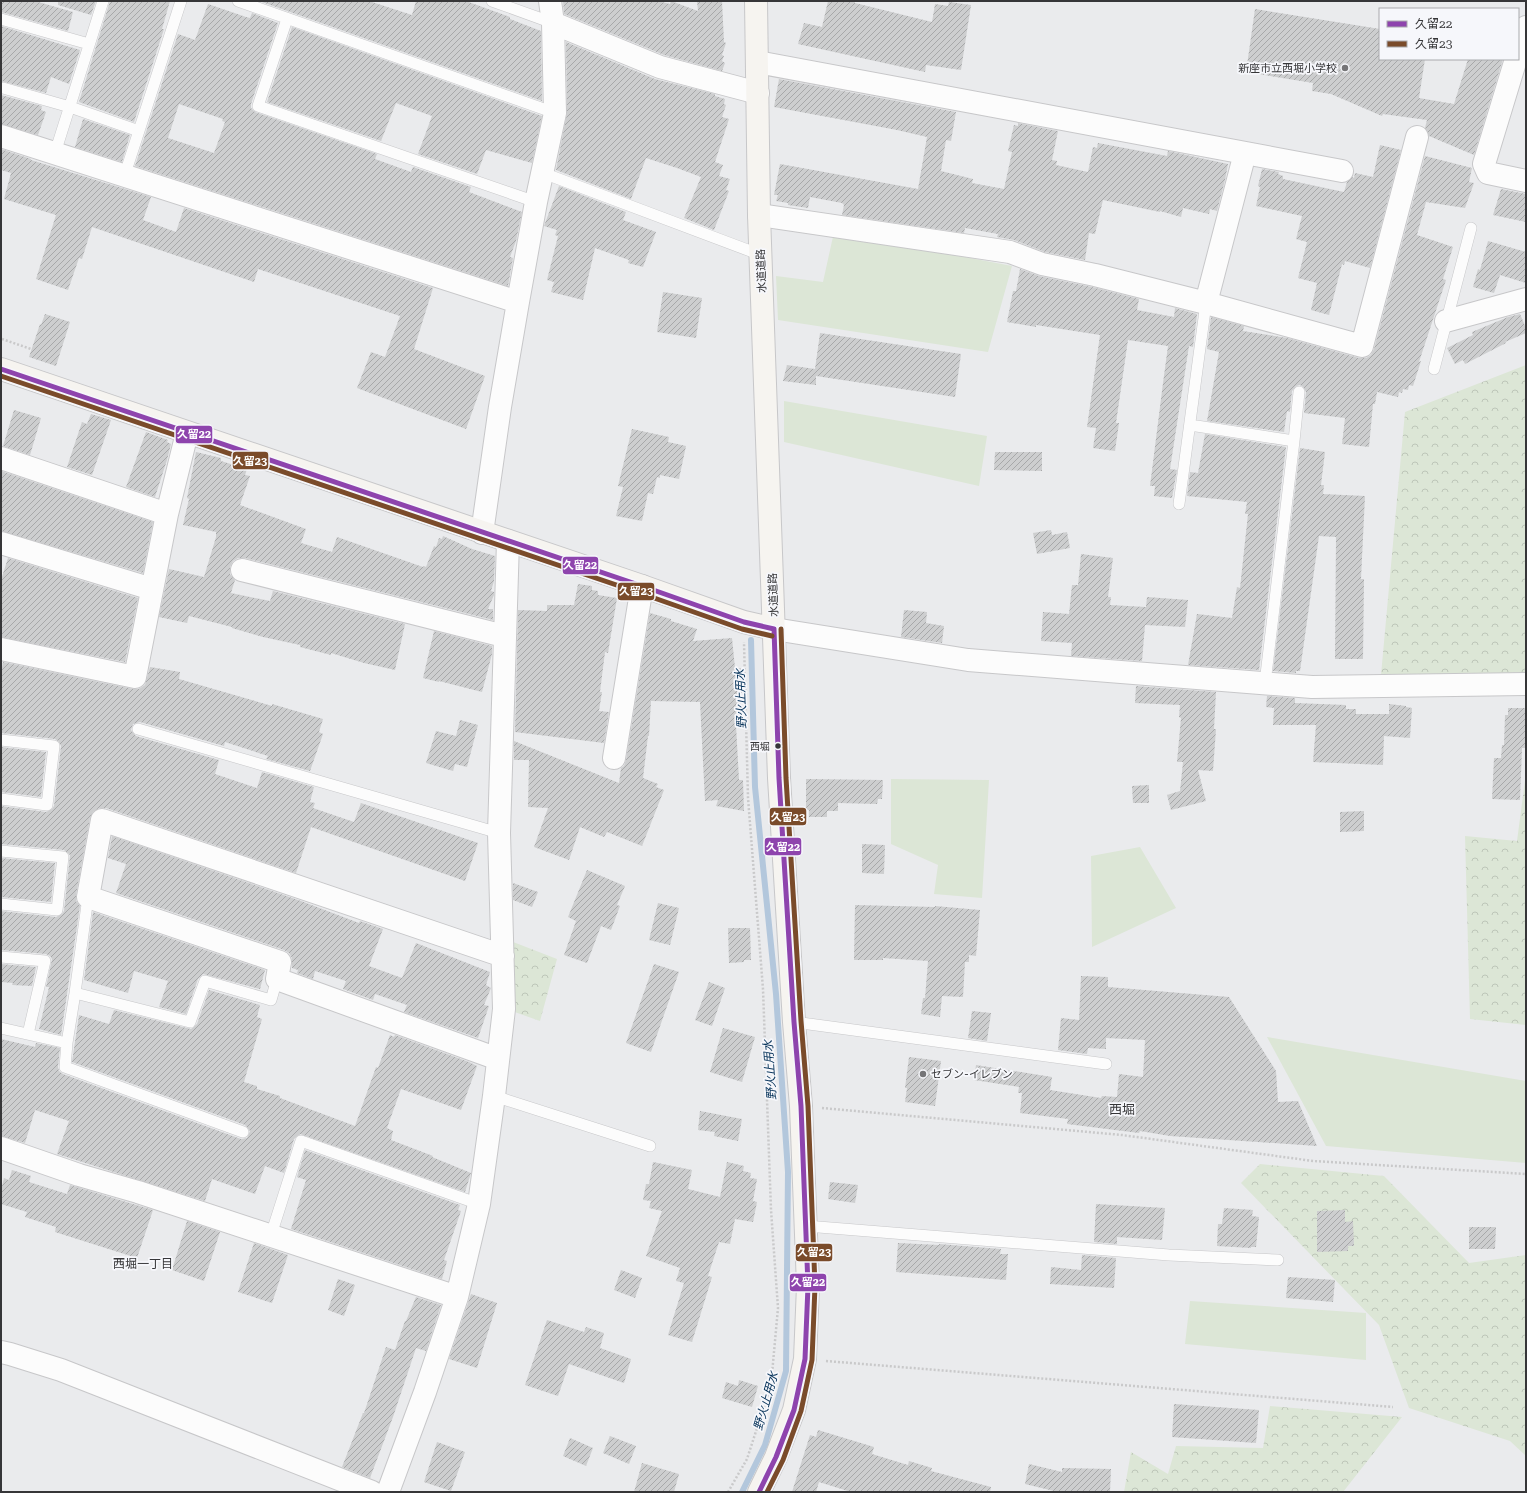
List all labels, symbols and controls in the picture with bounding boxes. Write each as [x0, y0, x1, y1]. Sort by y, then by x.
legend [1379, 8, 1519, 60]
text: 久留22 [1415, 17, 1453, 31]
text: 久留23 [1415, 37, 1453, 51]
place label: 新座市立西堀小学校 [1238, 62, 1337, 75]
marker: 新座市立西堀小学校 [1340, 63, 1350, 73]
street label: 水道道路 [754, 249, 769, 293]
line badge: 久留22 [175, 425, 213, 444]
text: 久留22 [177, 428, 211, 441]
line badge: 久留23 [232, 451, 269, 470]
text: 久留23 [233, 455, 267, 468]
line badge: 久留22 [562, 556, 599, 575]
text: 久留22 [563, 559, 597, 572]
street label: 水道道路 [766, 573, 781, 617]
line badge: 久留23 [617, 582, 655, 601]
text: 久留23 [619, 585, 653, 598]
water label: 野火止用水 [733, 667, 749, 729]
place label: 西堀 [750, 741, 770, 752]
marker: 西堀 [773, 741, 783, 751]
line badge: 久留23 [769, 807, 807, 826]
text: 久留23 [771, 811, 805, 824]
line badge: 久留22 [764, 837, 802, 856]
text: 久留22 [766, 841, 800, 854]
water label: 野火止用水 [761, 1038, 779, 1100]
place label: セブン-イレブン [931, 1068, 1013, 1081]
marker: セブン-イレブン [918, 1069, 928, 1079]
district label: 西堀 [1109, 1102, 1135, 1117]
line badge: 久留23 [795, 1243, 833, 1262]
text: 久留23 [797, 1246, 831, 1259]
district label: 西堀一丁目 [113, 1257, 173, 1271]
line badge: 久留22 [789, 1273, 827, 1292]
text: 久留22 [791, 1276, 825, 1289]
water label: 野火止用水 [751, 1368, 782, 1432]

